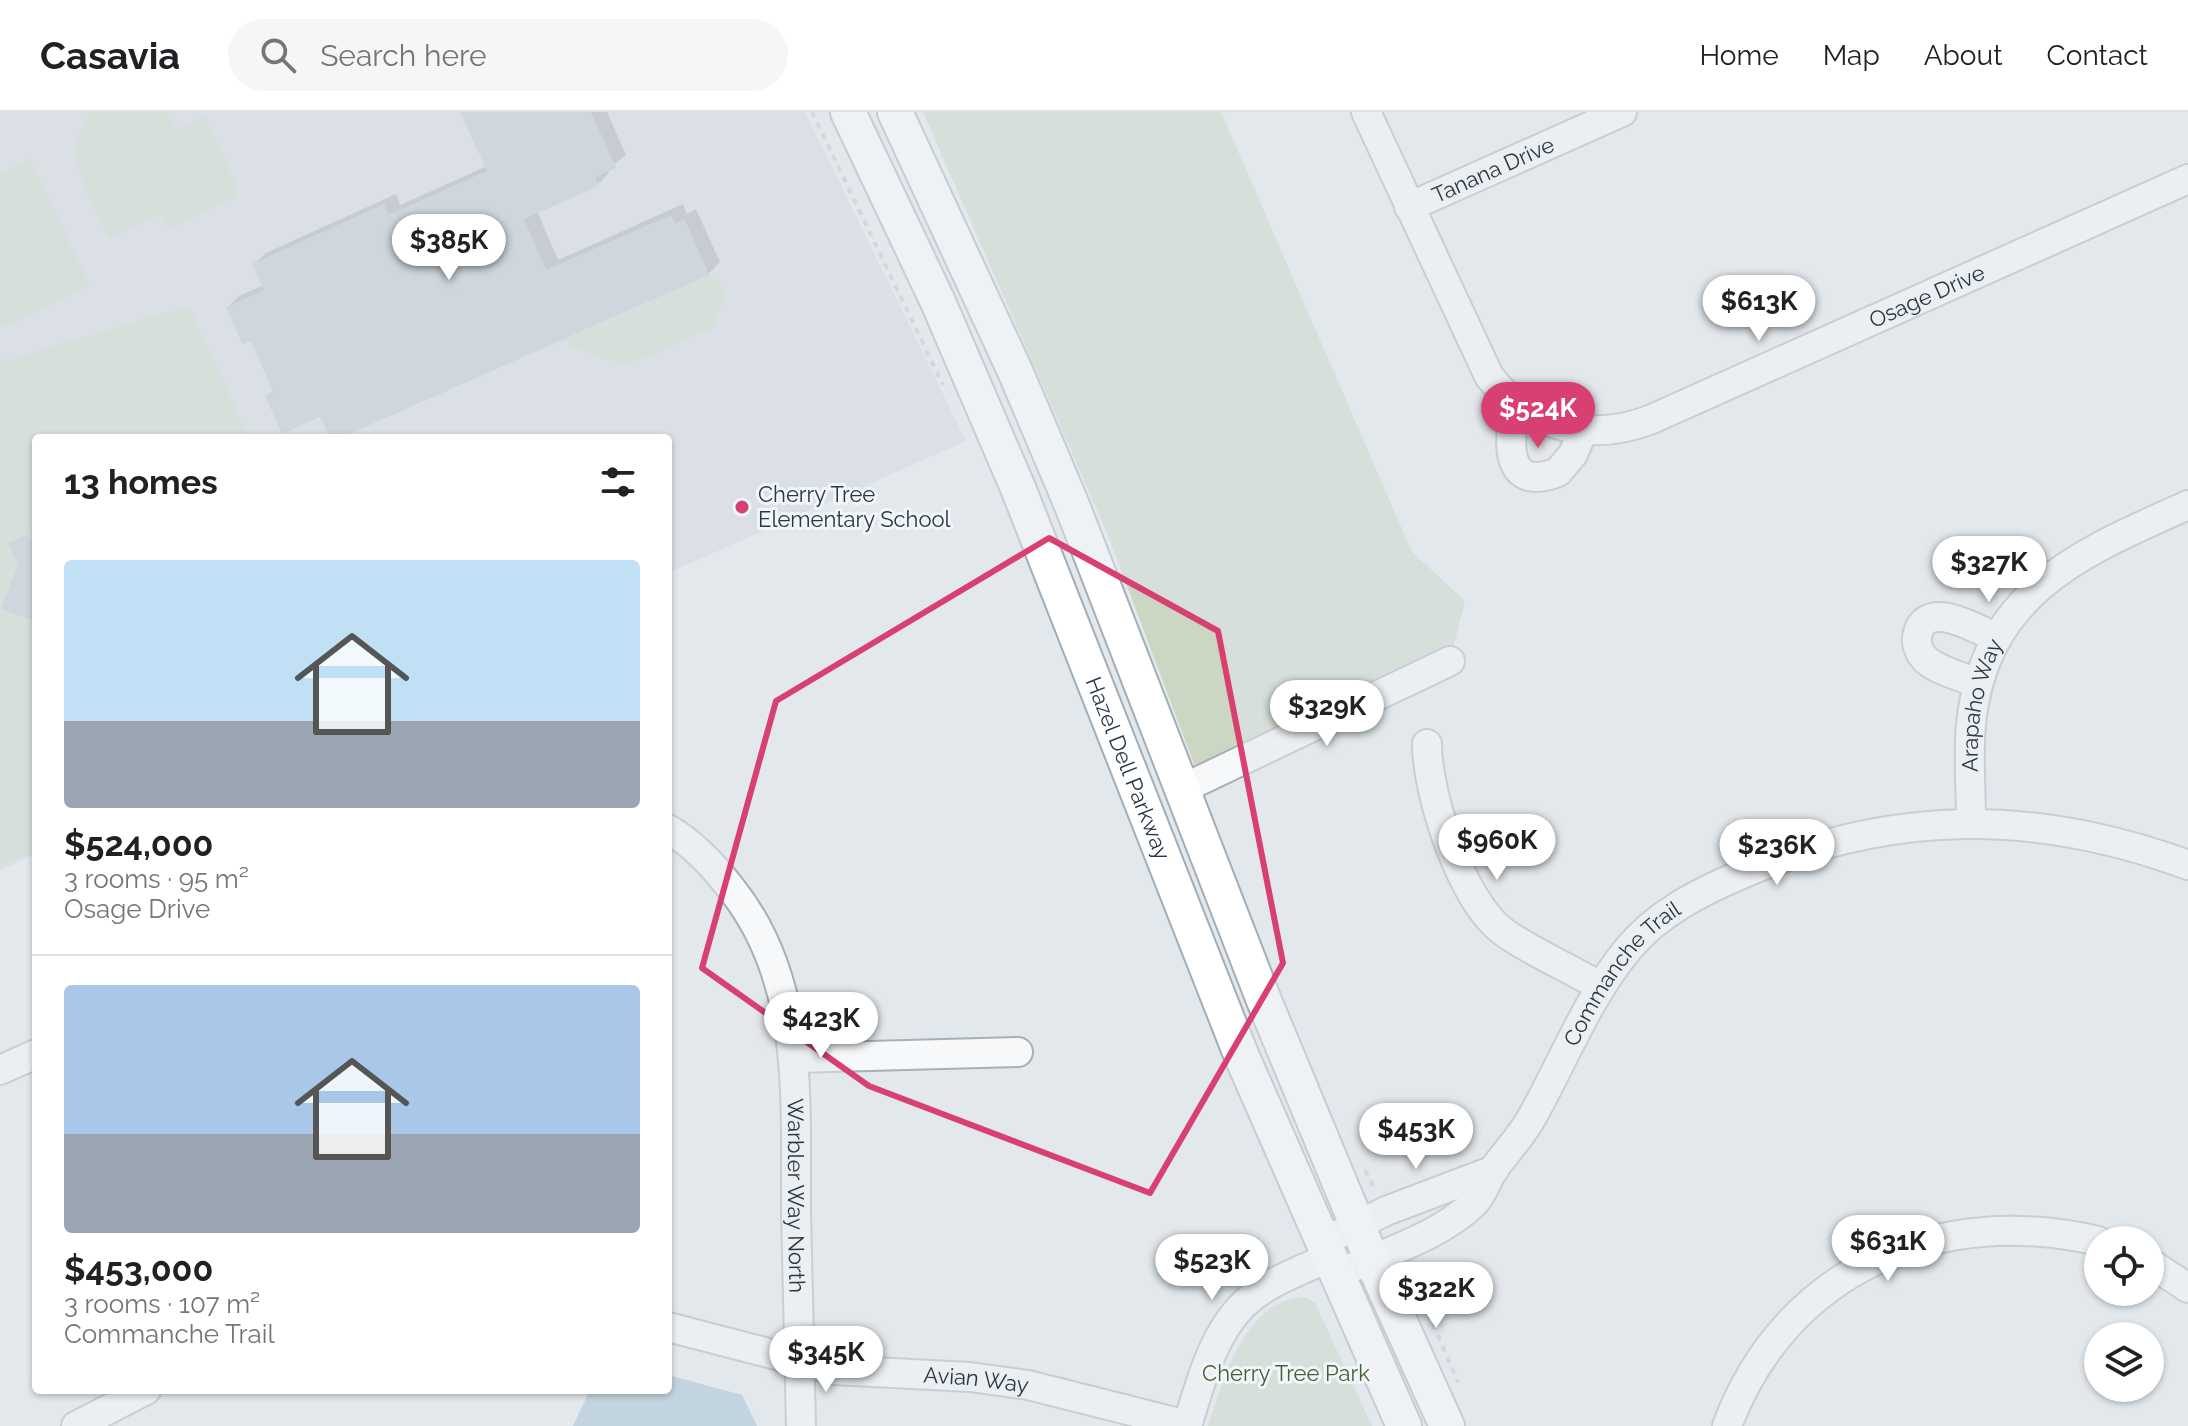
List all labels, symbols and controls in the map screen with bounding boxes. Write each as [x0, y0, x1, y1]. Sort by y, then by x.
search box [228, 19, 788, 91]
text: Casavia [40, 33, 180, 78]
icon: search [256, 33, 300, 77]
text: Search here [320, 38, 487, 73]
text: Home [1699, 39, 1779, 72]
text: Map [1823, 39, 1880, 72]
text: About [1924, 39, 2003, 72]
text: Contact [2047, 39, 2148, 72]
street label: Tanana Drive [1428, 131, 1558, 208]
pin: $385K [393, 214, 505, 282]
text: $385K [410, 225, 488, 255]
street label: Osage Drive [1865, 259, 1989, 333]
pin: $613K [1703, 275, 1815, 343]
text: $613K [1720, 286, 1798, 316]
pin: $524K [1482, 382, 1594, 450]
text: $524K [1499, 393, 1577, 423]
icon: filters [596, 460, 640, 504]
text: 13 homes [64, 462, 218, 502]
place label: Cherry Tree Elementary School [758, 481, 951, 532]
marker: Cherry Tree Elementary School [733, 498, 751, 516]
pin: $327K [1933, 536, 2045, 604]
text: $327K [1950, 547, 2028, 577]
icon: home [280, 612, 424, 756]
street label: Arapaho Way [1957, 634, 2008, 772]
street label: Hazel Dell Parkway [1081, 673, 1176, 864]
pin: $329K [1271, 680, 1383, 748]
text: $329K [1288, 691, 1366, 721]
pin: $960K [1441, 814, 1553, 882]
pin: $236K [1721, 819, 1833, 887]
text: $524,000 [64, 824, 214, 864]
text: $960K [1457, 825, 1537, 855]
text: $236K [1738, 830, 1816, 860]
text: 3 rooms · 95 m² [64, 864, 249, 894]
text: Osage Drive [64, 894, 210, 924]
street label: Commanche Trail [1558, 895, 1685, 1050]
pin: $423K [765, 992, 877, 1060]
text: $423K [782, 1003, 860, 1033]
icon: home [280, 1037, 424, 1181]
street label: Warbler Way North [782, 1098, 810, 1293]
pin: $453K [1360, 1103, 1472, 1171]
text: $453K [1377, 1114, 1455, 1144]
pin: $631K [1832, 1215, 1944, 1283]
text: $631K [1850, 1226, 1926, 1256]
map controls [2084, 1226, 2164, 1402]
button: locate [2084, 1226, 2164, 1306]
pin: $523K [1156, 1234, 1268, 1302]
text: $523K [1173, 1245, 1251, 1275]
text: $453,000 [64, 1249, 213, 1289]
pin: $322K [1380, 1262, 1492, 1330]
text: $322K [1397, 1273, 1475, 1303]
text: 3 rooms · 107 m² [64, 1289, 260, 1319]
text: Commanche Trail [64, 1319, 275, 1349]
button: layers [2084, 1322, 2164, 1402]
pin: $345K [770, 1326, 882, 1394]
text: $345K [787, 1337, 865, 1367]
park label: Cherry Tree Park [1202, 1360, 1370, 1386]
street label: Avian Way [923, 1362, 1031, 1398]

